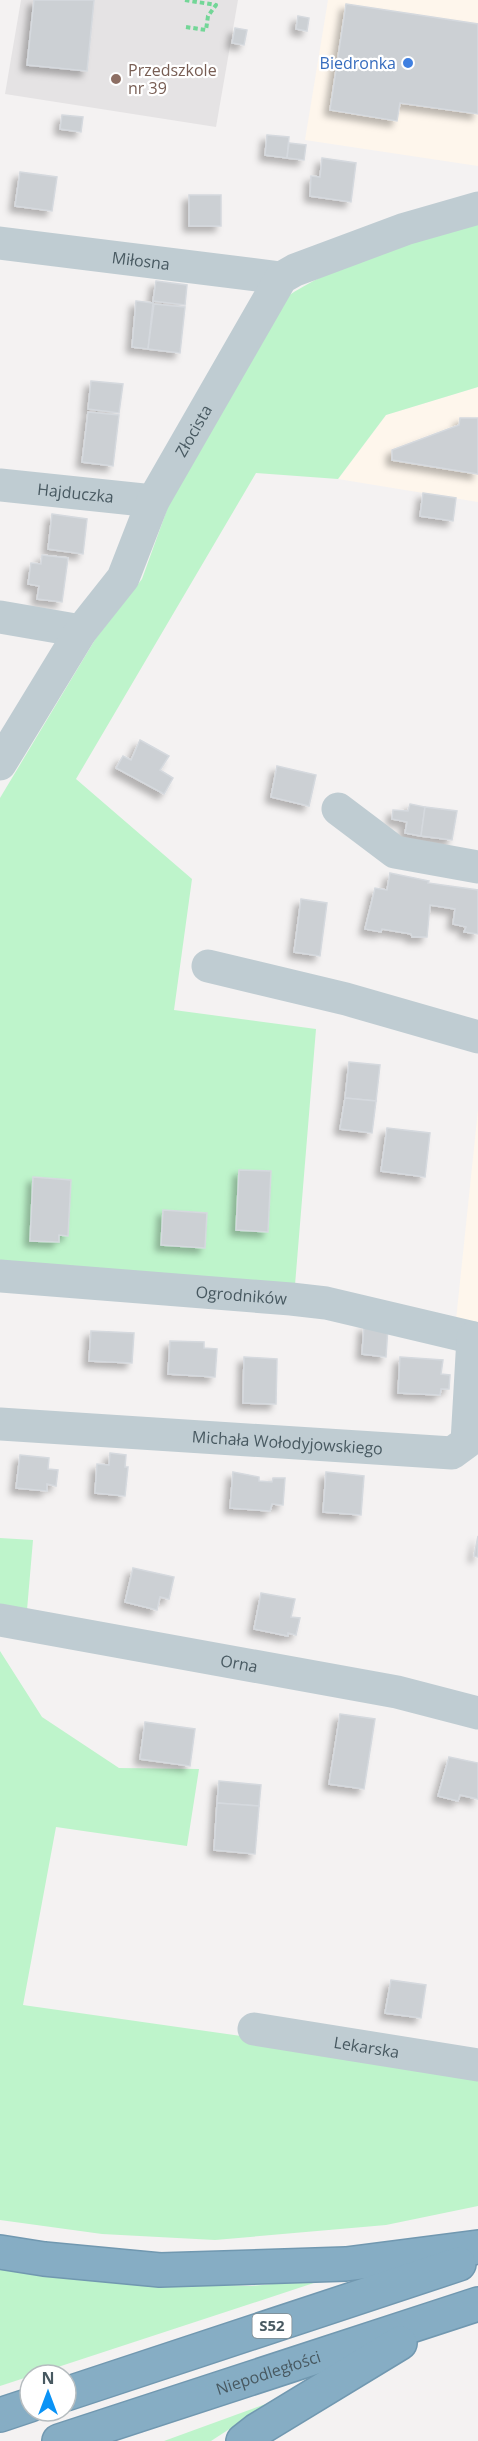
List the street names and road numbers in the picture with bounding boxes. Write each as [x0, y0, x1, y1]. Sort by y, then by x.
street label: Miłosna [111, 246, 171, 275]
street label: Złocista [170, 401, 217, 461]
street label: Hajduczka [36, 478, 115, 508]
street label: Ogrodników [195, 1281, 288, 1310]
street label: Michała Wołodyjowskiego [191, 1425, 384, 1460]
street label: Orna [219, 1649, 260, 1678]
street label: Lekarska [332, 2031, 401, 2063]
road number: S52 [252, 2314, 292, 2338]
street label: Niepodległości [213, 2345, 323, 2400]

